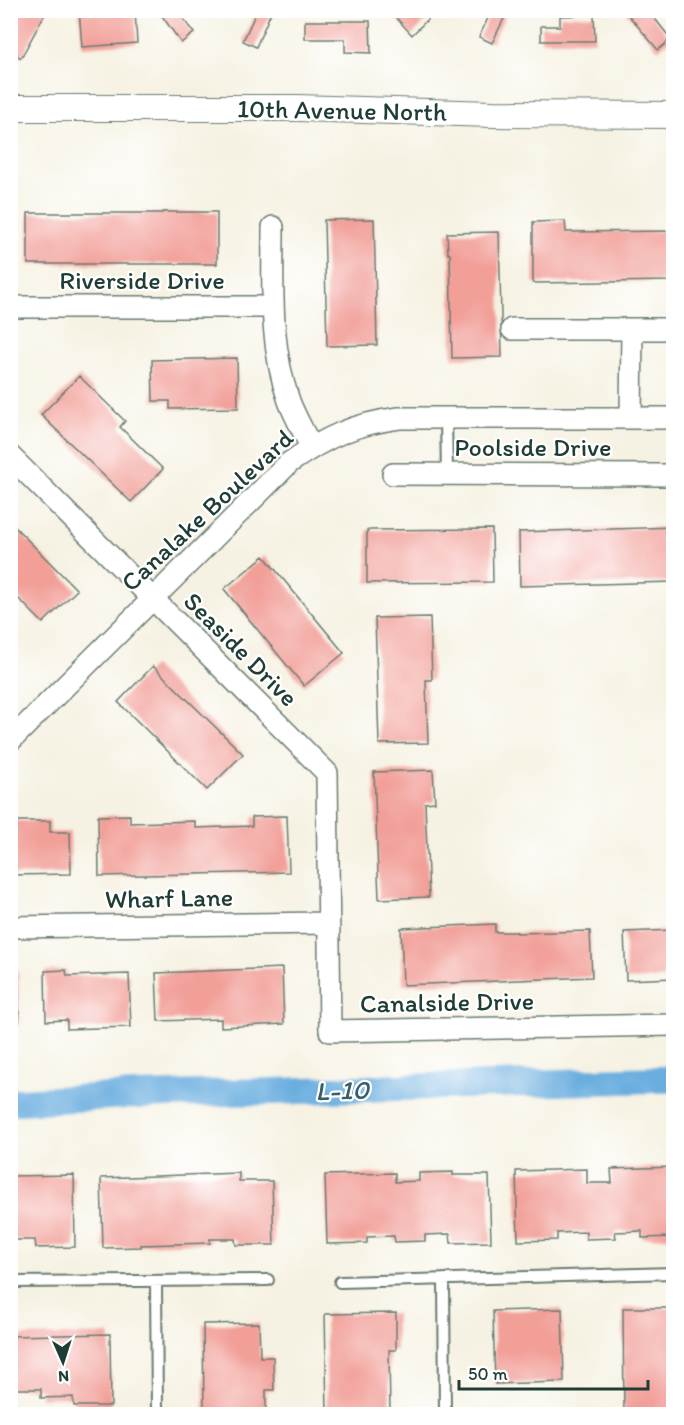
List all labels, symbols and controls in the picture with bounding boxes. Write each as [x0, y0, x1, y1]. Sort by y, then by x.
street label: 10th Avenue North [237, 92, 447, 128]
street label: Riverside Drive [59, 264, 225, 296]
street label: Canalake Boulevard [114, 421, 300, 598]
street label: Poolside Drive [454, 431, 612, 463]
street label: Seaside Drive [177, 585, 305, 713]
street label: Wharf Lane [105, 881, 233, 915]
street label: Canalside Drive [360, 984, 534, 1020]
water label: L-10 [315, 1073, 371, 1107]
north arrow [33, 1332, 93, 1392]
scale bar [459, 1353, 648, 1391]
text: 50 m [468, 1363, 508, 1385]
text: N [58, 1367, 70, 1386]

